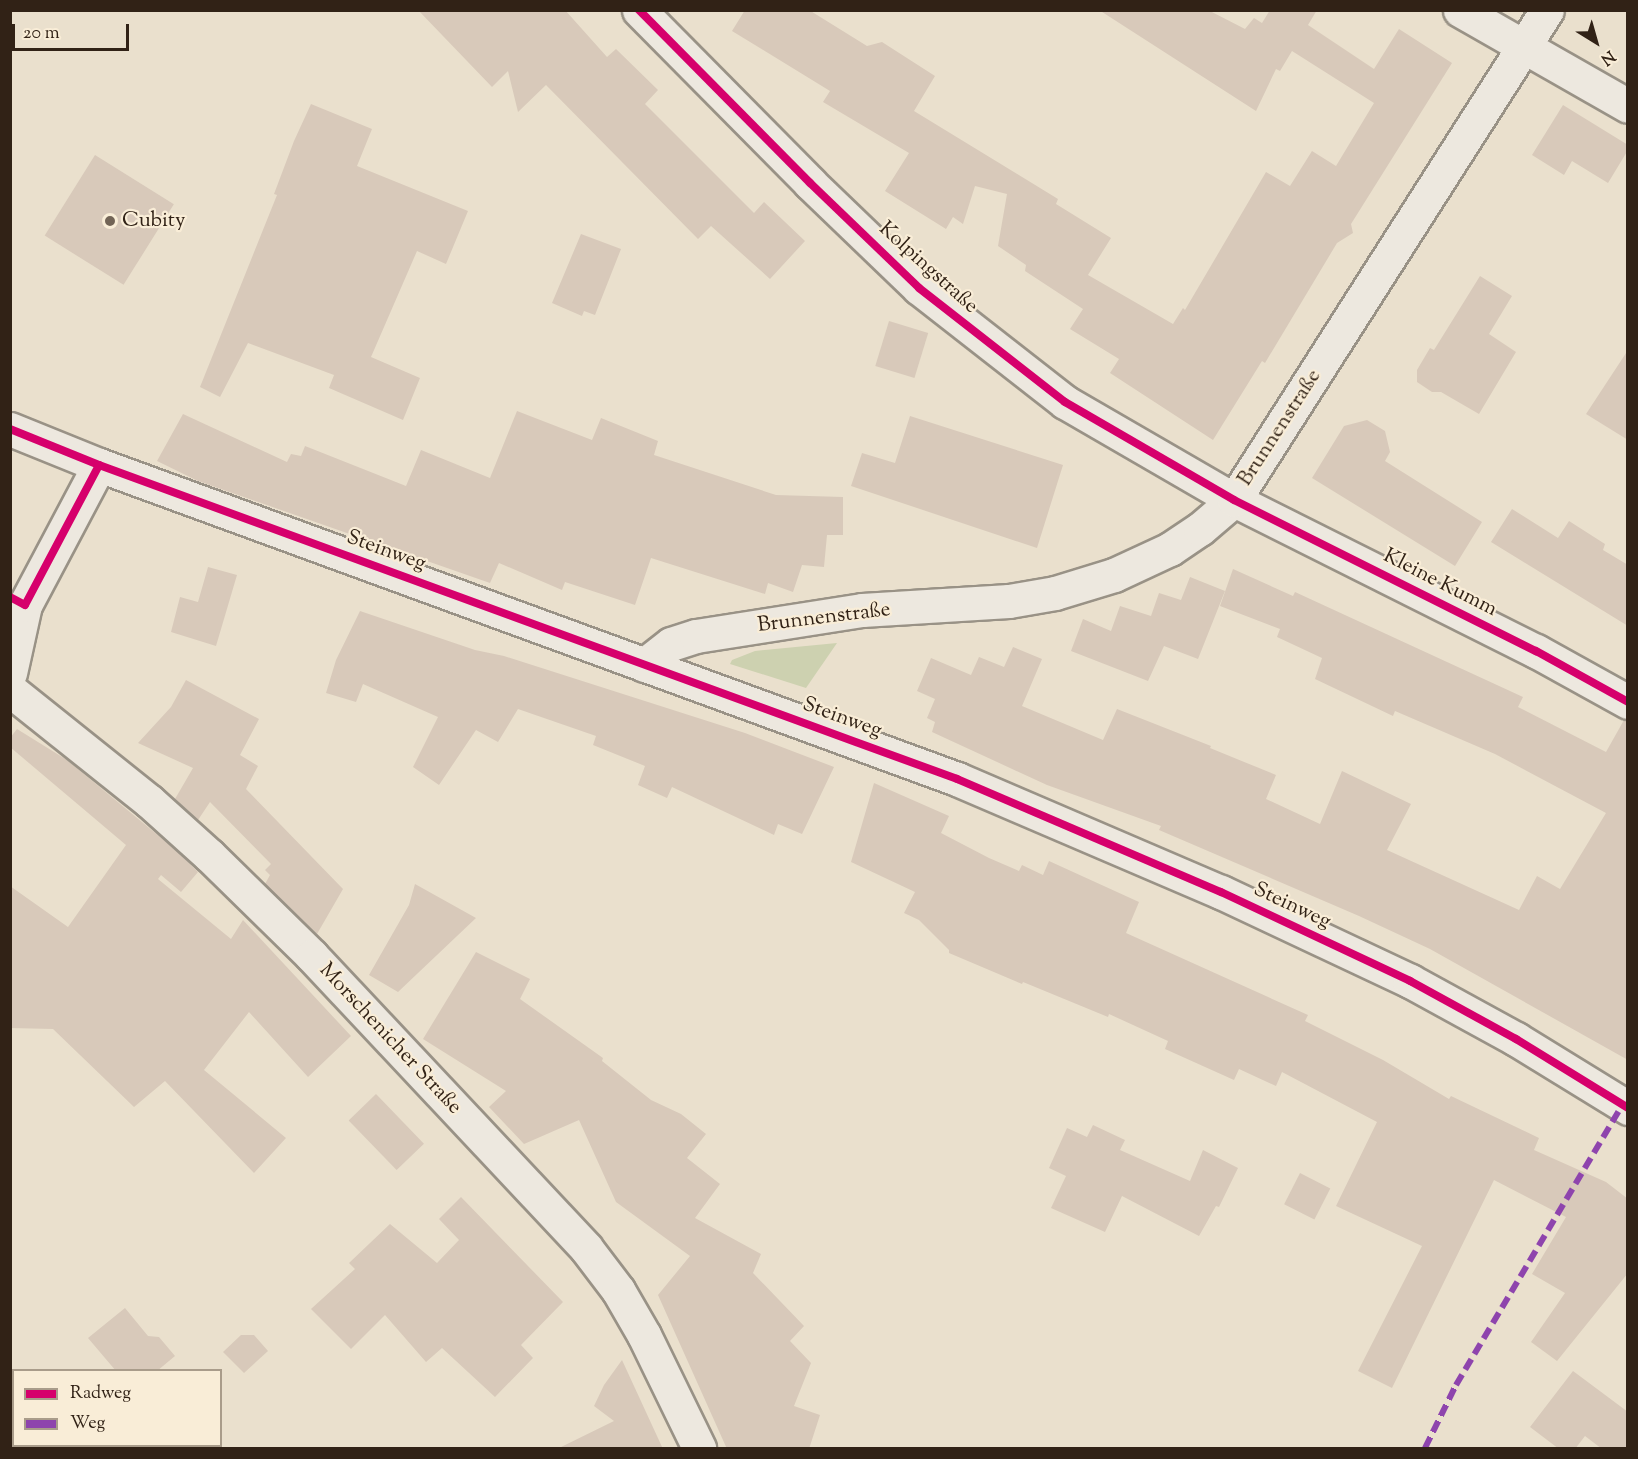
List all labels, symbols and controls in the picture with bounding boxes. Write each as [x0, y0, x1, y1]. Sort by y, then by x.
scale bar [15, 12, 132, 50]
north arrow [1566, 12, 1626, 72]
text: 20 m [23, 21, 60, 47]
text: N [1595, 44, 1619, 70]
place label: Cubity [122, 208, 186, 234]
marker: Cubity [103, 214, 117, 228]
street label: Kolpingstraße [873, 217, 983, 319]
street label: Brunnenstraße [1233, 365, 1327, 491]
street label: Steinweg [343, 525, 429, 577]
street label: Kleine Kumm [1379, 544, 1501, 622]
street label: Brunnenstraße [756, 597, 892, 639]
street label: Steinweg [799, 692, 885, 744]
street label: Steinweg [1249, 877, 1335, 935]
street label: Morschenicher Straße [313, 958, 467, 1120]
legend [12, 1369, 222, 1447]
text: Radweg [70, 1381, 131, 1407]
text: Weg [70, 1411, 105, 1437]

